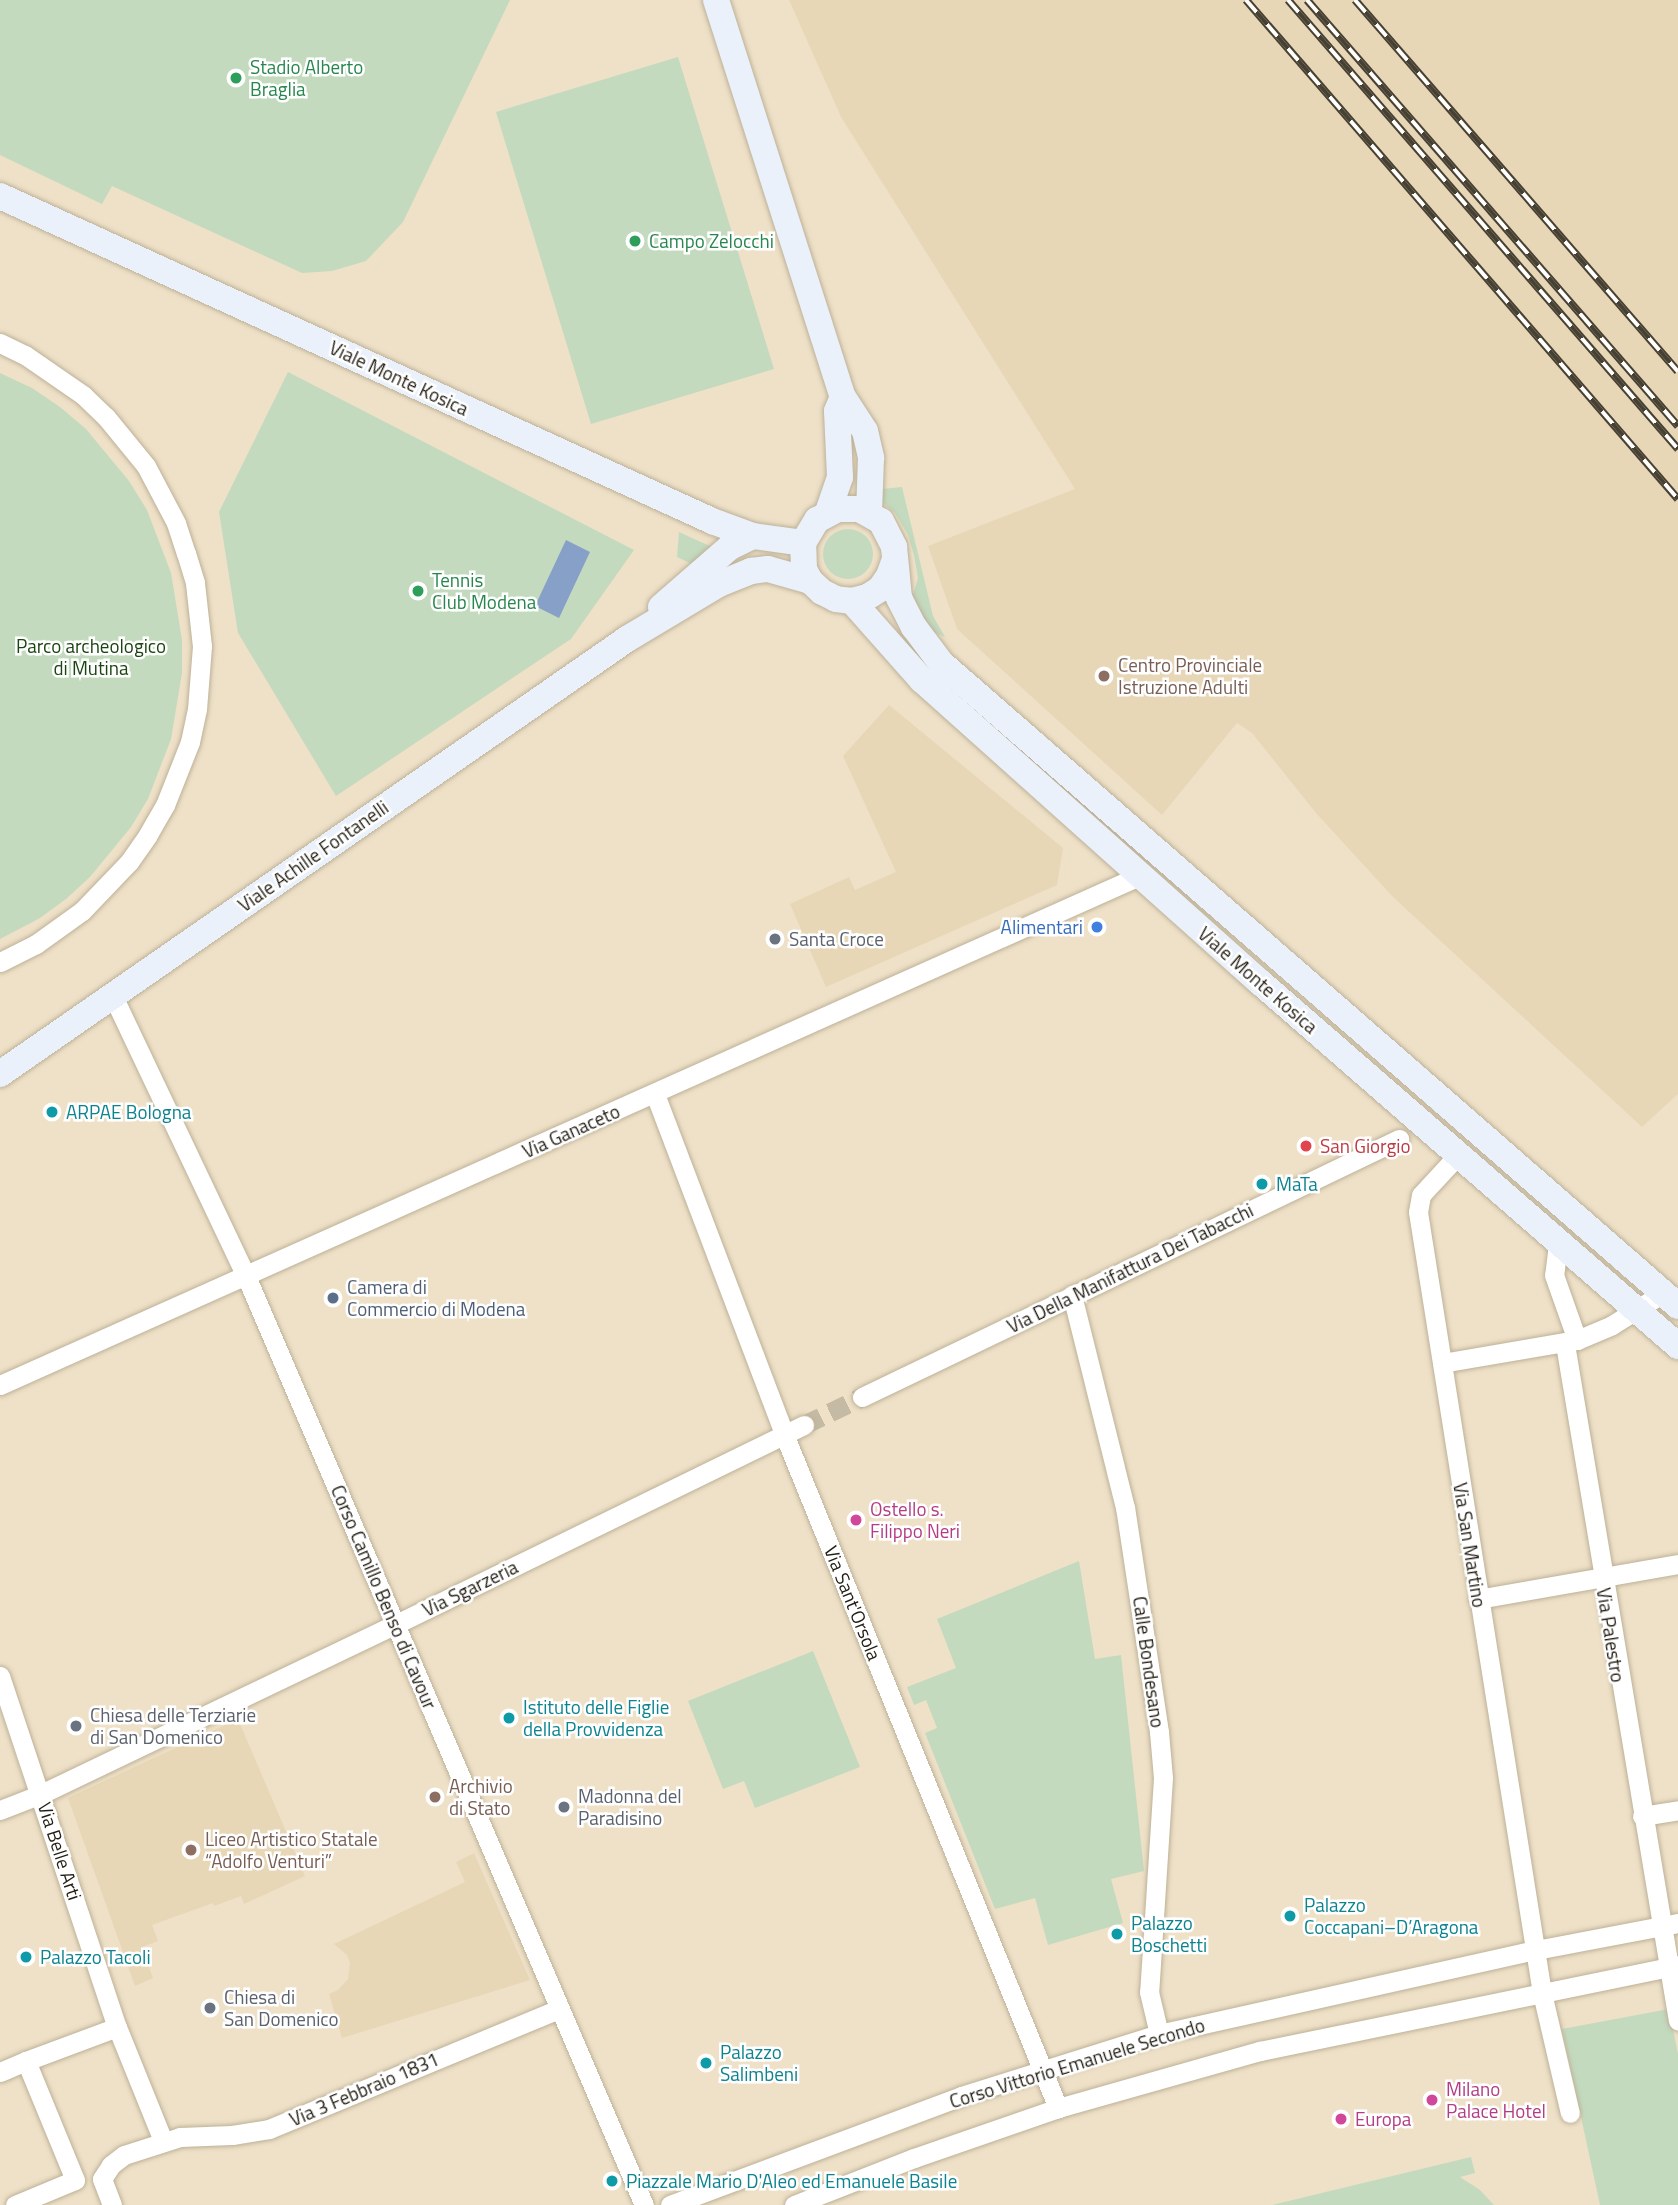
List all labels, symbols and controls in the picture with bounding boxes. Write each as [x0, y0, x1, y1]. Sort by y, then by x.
place label: Stadio Alberto Braglia [250, 56, 363, 100]
marker: Stadio Alberto Braglia [228, 70, 244, 86]
place label: Campo Zelocchi [649, 230, 774, 252]
marker: Campo Zelocchi [627, 233, 643, 249]
street label: Viale Monte Kosica [326, 336, 472, 420]
place label: Tennis Club Modena [432, 569, 536, 613]
marker: Tennis Club Modena [410, 583, 426, 599]
park label: Parco archeologico di Mutina [16, 635, 166, 679]
place label: Centro Provinciale Istruzione Adulti [1118, 654, 1262, 698]
marker: Centro Provinciale Istruzione Adulti [1096, 668, 1112, 684]
street label: Viale Achille Fontanelli [234, 796, 392, 916]
place label: Alimentari [1001, 916, 1083, 938]
marker: Alimentari [1089, 919, 1105, 935]
street label: Viale Monte Kosica [1194, 922, 1322, 1038]
place label: Santa Croce [789, 928, 884, 950]
marker: Santa Croce [767, 931, 783, 947]
street label: Via Ganaceto [519, 1099, 623, 1163]
place label: ARPAE Bologna [66, 1101, 191, 1123]
marker: ARPAE Bologna [44, 1104, 60, 1120]
place label: San Giorgio [1320, 1135, 1410, 1157]
marker: San Giorgio [1298, 1138, 1314, 1154]
place label: MaTa [1276, 1173, 1318, 1195]
marker: MaTa [1254, 1176, 1270, 1192]
street label: Via Della Manifattura Dei Tabacchi [1003, 1198, 1257, 1338]
place label: Camera di Commercio di Modena [347, 1276, 525, 1320]
marker: Camera di Commercio di Modena [325, 1290, 341, 1306]
street label: Via San Martino [1449, 1481, 1491, 1609]
street label: Corso Camillo Benso di Cavour [326, 1482, 442, 1712]
place label: Ostello s. Filippo Neri [870, 1498, 960, 1542]
marker: Ostello s. Filippo Neri [848, 1512, 864, 1528]
street label: Via Sant'Orsola [820, 1542, 886, 1664]
street label: Via Sgarzeria [419, 1555, 521, 1621]
street label: Via Palestro [1592, 1586, 1630, 1684]
street label: Calle Bondesano [1128, 1595, 1170, 1729]
place label: Istituto delle Figlie della Provvidenza [523, 1696, 669, 1740]
place label: Chiesa delle Terziarie di San Domenico [90, 1704, 256, 1748]
marker: Istituto delle Figlie della Provvidenza [501, 1710, 517, 1726]
marker: Chiesa delle Terziarie di San Domenico [68, 1718, 84, 1734]
place label: Archivio di Stato [449, 1775, 513, 1819]
place label: Madonna del Paradisino [578, 1785, 682, 1829]
marker: Archivio di Stato [427, 1789, 443, 1805]
street label: Via Belle Arti [33, 1799, 87, 1903]
marker: Madonna del Paradisino [556, 1799, 572, 1815]
place label: Liceo Artistico Statale “Adolfo Venturi” [205, 1828, 378, 1872]
marker: Liceo Artistico Statale “Adolfo Venturi” [183, 1842, 199, 1858]
place label: Palazzo Coccapani–D’Aragona [1304, 1894, 1478, 1938]
marker: Palazzo Coccapani–D’Aragona [1282, 1908, 1298, 1924]
place label: Palazzo Boschetti [1131, 1912, 1207, 1956]
marker: Palazzo Boschetti [1109, 1926, 1125, 1942]
place label: Palazzo Tacoli [40, 1946, 151, 1968]
marker: Palazzo Tacoli [18, 1949, 34, 1965]
place label: Chiesa di San Domenico [224, 1986, 339, 2030]
marker: Chiesa di San Domenico [202, 2000, 218, 2016]
street label: Corso Vittorio Emanuele Secondo [947, 2013, 1207, 2113]
place label: Palazzo Salimbeni [720, 2041, 798, 2085]
street label: Via 3 Febbraio 1831 [286, 2047, 442, 2131]
marker: Palazzo Salimbeni [698, 2055, 714, 2071]
place label: Milano Palace Hotel [1446, 2078, 1546, 2122]
marker: Milano Palace Hotel [1424, 2092, 1440, 2108]
place label: Europa [1355, 2108, 1411, 2130]
marker: Europa [1333, 2111, 1349, 2127]
place label: Piazzale Mario D'Aleo ed Emanuele Basile [626, 2170, 957, 2192]
marker: Piazzale Mario D'Aleo ed Emanuele Basile [604, 2173, 620, 2189]

